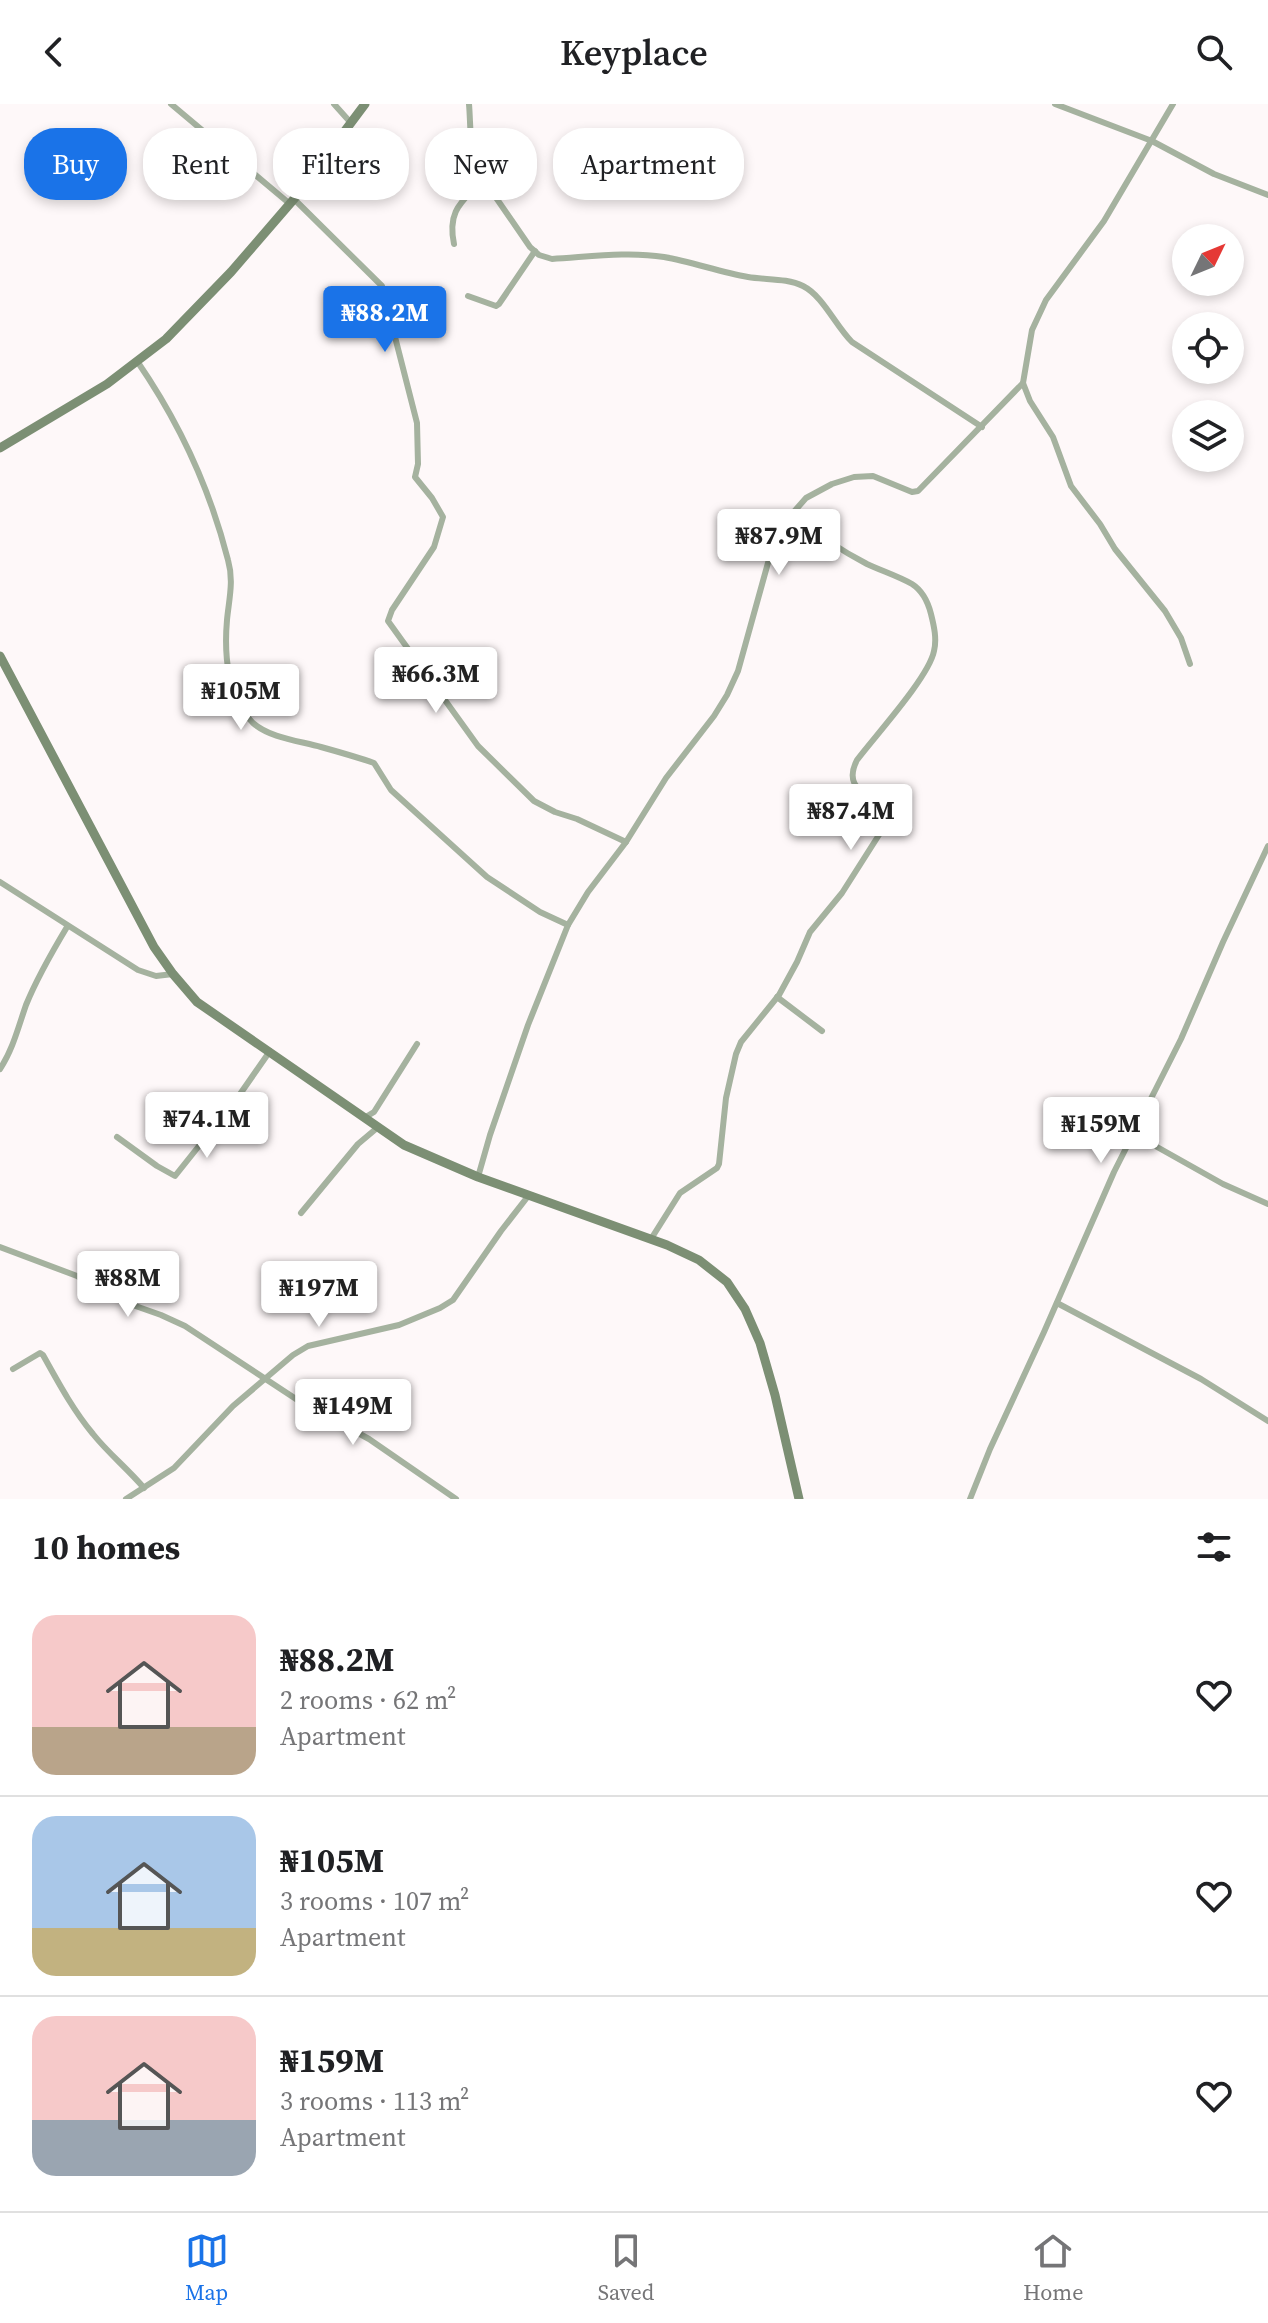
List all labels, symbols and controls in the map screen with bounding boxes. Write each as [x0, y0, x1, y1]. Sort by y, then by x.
text: Keyplace [560, 28, 708, 77]
icon: back [32, 30, 76, 74]
icon: search [1192, 30, 1236, 74]
chip: Buy [24, 128, 127, 200]
chip: Rent [143, 128, 257, 200]
chip: Filters [273, 128, 409, 200]
chip: New [425, 128, 537, 200]
chip: Apartment [553, 128, 744, 200]
north arrow [1172, 224, 1244, 296]
map controls [1172, 224, 1244, 472]
pin: ₦88.2M [320, 286, 450, 354]
text: ₦88.2M [341, 294, 429, 330]
button: locate [1172, 312, 1244, 384]
button: layers [1172, 400, 1244, 472]
pin: ₦87.9M [714, 509, 844, 577]
text: ₦87.9M [735, 517, 823, 553]
pin: ₦66.3M [371, 647, 501, 715]
text: ₦66.3M [392, 655, 480, 691]
pin: ₦105M [185, 664, 297, 732]
text: ₦105M [201, 672, 281, 708]
pin: ₦87.4M [786, 784, 916, 852]
text: ₦87.4M [807, 792, 895, 828]
pin: ₦74.1M [142, 1092, 272, 1160]
pin: ₦159M [1045, 1097, 1157, 1165]
text: ₦74.1M [163, 1100, 251, 1136]
text: ₦159M [1061, 1105, 1141, 1141]
pin: ₦88M [81, 1251, 175, 1319]
text: ₦88M [95, 1259, 161, 1295]
pin: ₦197M [263, 1261, 375, 1329]
text: ₦197M [279, 1269, 359, 1305]
pin: ₦149M [297, 1379, 409, 1447]
text: ₦149M [313, 1387, 393, 1423]
text: 10 homes [32, 1524, 180, 1570]
icon: filters [1192, 1525, 1236, 1569]
text: ₦88.2M [280, 1636, 394, 1682]
icon: home [96, 1647, 192, 1743]
icon: heart [1192, 1673, 1236, 1717]
text: 2 rooms · 62 m² [280, 1682, 456, 1718]
text: Apartment [280, 1718, 405, 1754]
text: ₦105M [280, 1837, 384, 1883]
icon: home [96, 1848, 192, 1944]
icon: heart [1192, 1874, 1236, 1918]
text: 3 rooms · 107 m² [280, 1883, 469, 1919]
text: Apartment [280, 1919, 405, 1955]
text: ₦159M [280, 2037, 384, 2083]
icon: home [96, 2048, 192, 2144]
icon: heart [1192, 2074, 1236, 2118]
text: 3 rooms · 113 m² [280, 2083, 469, 2119]
text: Apartment [280, 2119, 405, 2155]
tab: Map [185, 2229, 229, 2307]
tab: Saved [598, 2229, 654, 2307]
tab: Home [1023, 2229, 1083, 2307]

